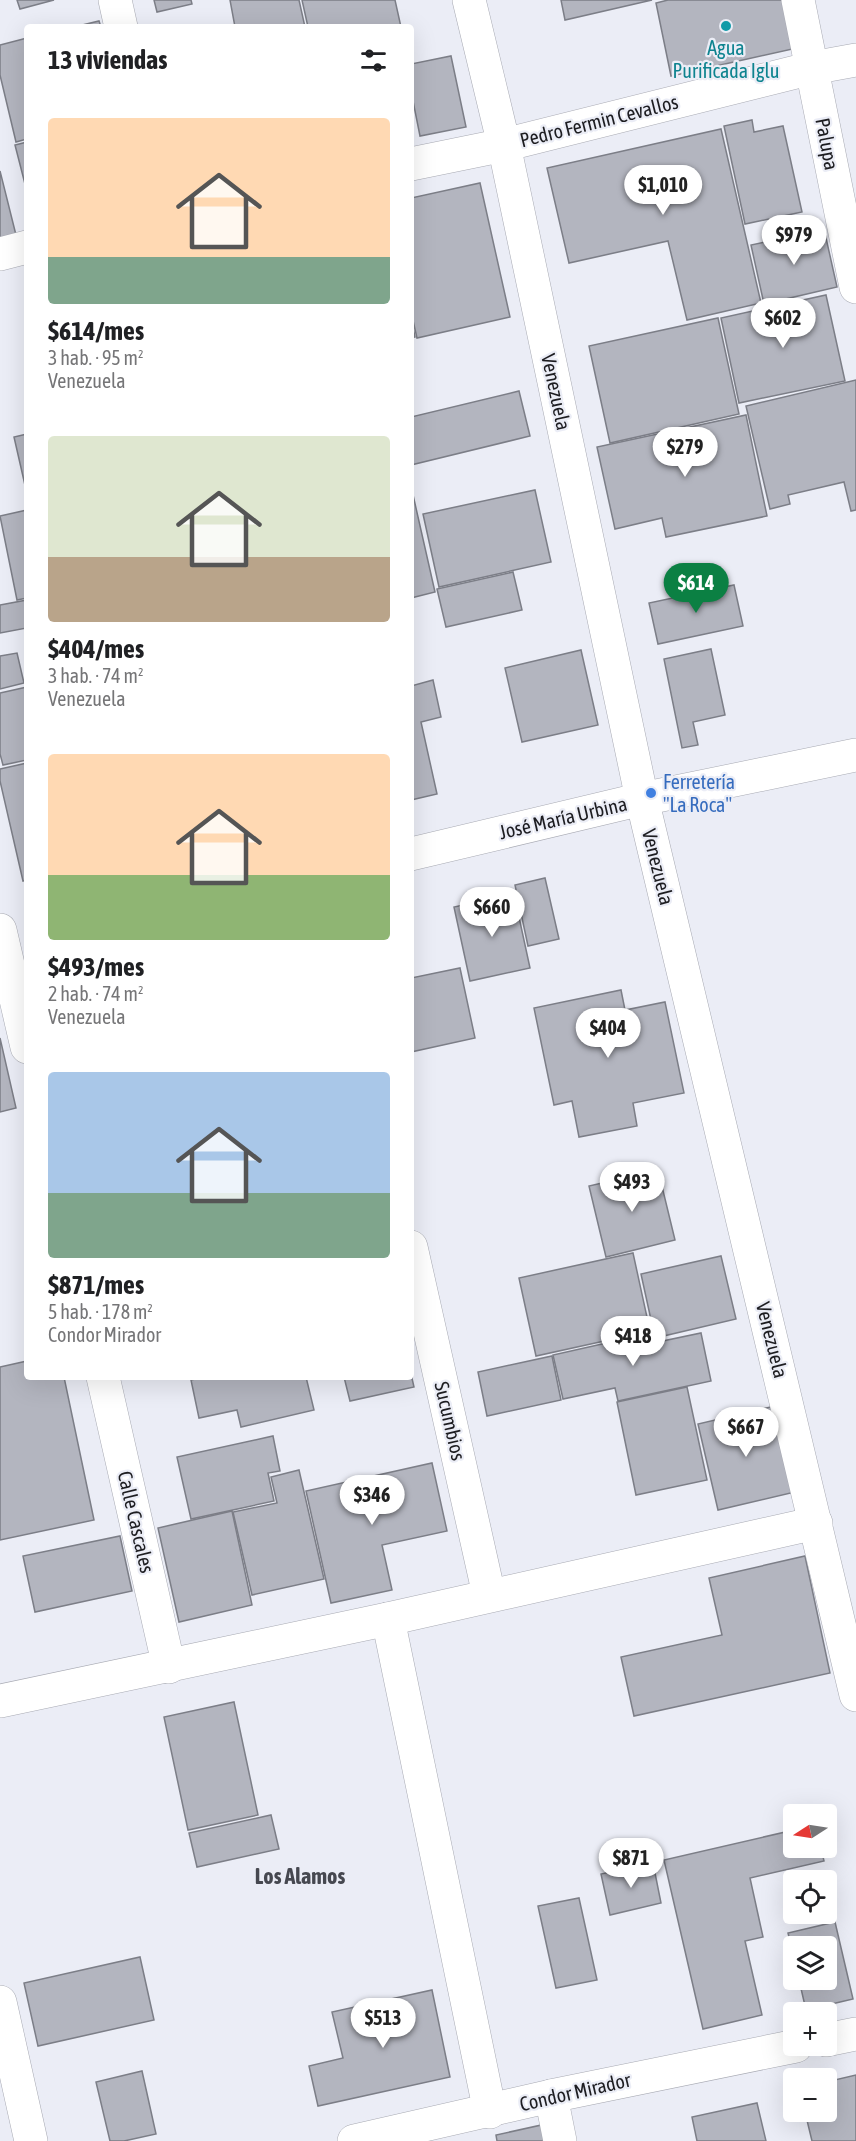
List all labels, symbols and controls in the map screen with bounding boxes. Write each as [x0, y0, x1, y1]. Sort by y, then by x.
marker: Agua Purificada Iglu [719, 19, 733, 33]
place label: Agua Purificada Iglu [673, 36, 779, 82]
icon: filters [357, 44, 390, 77]
text: 13 viviendas [48, 45, 167, 75]
street label: Pedro Fermin Cevallos [517, 90, 680, 151]
street label: Palupa [811, 116, 844, 172]
icon: home [165, 157, 273, 265]
pin: $1,010 [614, 165, 712, 216]
text: $1,010 [638, 173, 688, 196]
pin: $979 [758, 215, 830, 266]
text: $979 [776, 223, 812, 246]
pin: $602 [747, 298, 819, 349]
text: $602 [765, 306, 801, 329]
text: $614/mes [48, 316, 144, 346]
text: 3 hab. · 95 m² [48, 346, 143, 369]
street label: Venezuela [537, 352, 576, 432]
text: Venezuela [48, 369, 126, 392]
pin: $279 [649, 427, 721, 478]
text: $279 [667, 435, 703, 458]
icon: home [165, 475, 273, 583]
pin: $614 [660, 563, 732, 614]
text: $614 [678, 571, 714, 594]
text: $404/mes [48, 634, 144, 664]
text: 3 hab. · 74 m² [48, 664, 143, 687]
text: Venezuela [48, 687, 126, 710]
place label: Ferretería "La Roca" [663, 770, 735, 816]
marker: Ferretería "La Roca" [644, 786, 658, 800]
street label: José María Urbina [497, 792, 629, 843]
icon: home [165, 793, 273, 901]
street label: Venezuela [638, 826, 679, 907]
pin: $660 [456, 887, 528, 938]
text: $660 [474, 895, 510, 918]
text: $493/mes [48, 952, 144, 982]
text: 2 hab. · 74 m² [48, 982, 143, 1005]
text: Venezuela [48, 1005, 126, 1028]
pin: $404 [572, 1008, 644, 1059]
text: $404 [590, 1016, 626, 1039]
icon: home [165, 1111, 273, 1219]
pin: $493 [596, 1162, 668, 1213]
text: $493 [614, 1170, 650, 1193]
text: $871/mes [48, 1270, 144, 1300]
street label: Venezuela [752, 1299, 793, 1380]
text: 5 hab. · 178 m² [48, 1300, 153, 1323]
pin: $418 [597, 1316, 669, 1367]
text: Condor Mirador [48, 1323, 161, 1346]
text: $418 [615, 1324, 651, 1347]
street label: Sucumbios [430, 1379, 471, 1462]
pin: $667 [710, 1407, 782, 1458]
text: $667 [728, 1415, 764, 1438]
street label: Calle Cascales [114, 1469, 159, 1575]
pin: $346 [336, 1475, 408, 1526]
text: $346 [354, 1483, 390, 1506]
north arrow [783, 1804, 837, 1858]
map controls [783, 1804, 837, 2122]
pin: $871 [595, 1838, 667, 1889]
text: $871 [613, 1846, 649, 1869]
district label: Los Alamos [255, 1863, 345, 1889]
button: locate [783, 1870, 837, 1924]
button: layers [783, 1936, 837, 1990]
pin: $513 [347, 1998, 419, 2049]
button: + [783, 2002, 837, 2056]
text: $513 [365, 2006, 401, 2029]
street label: Condor Mirador [517, 2067, 634, 2115]
button: − [783, 2068, 837, 2122]

